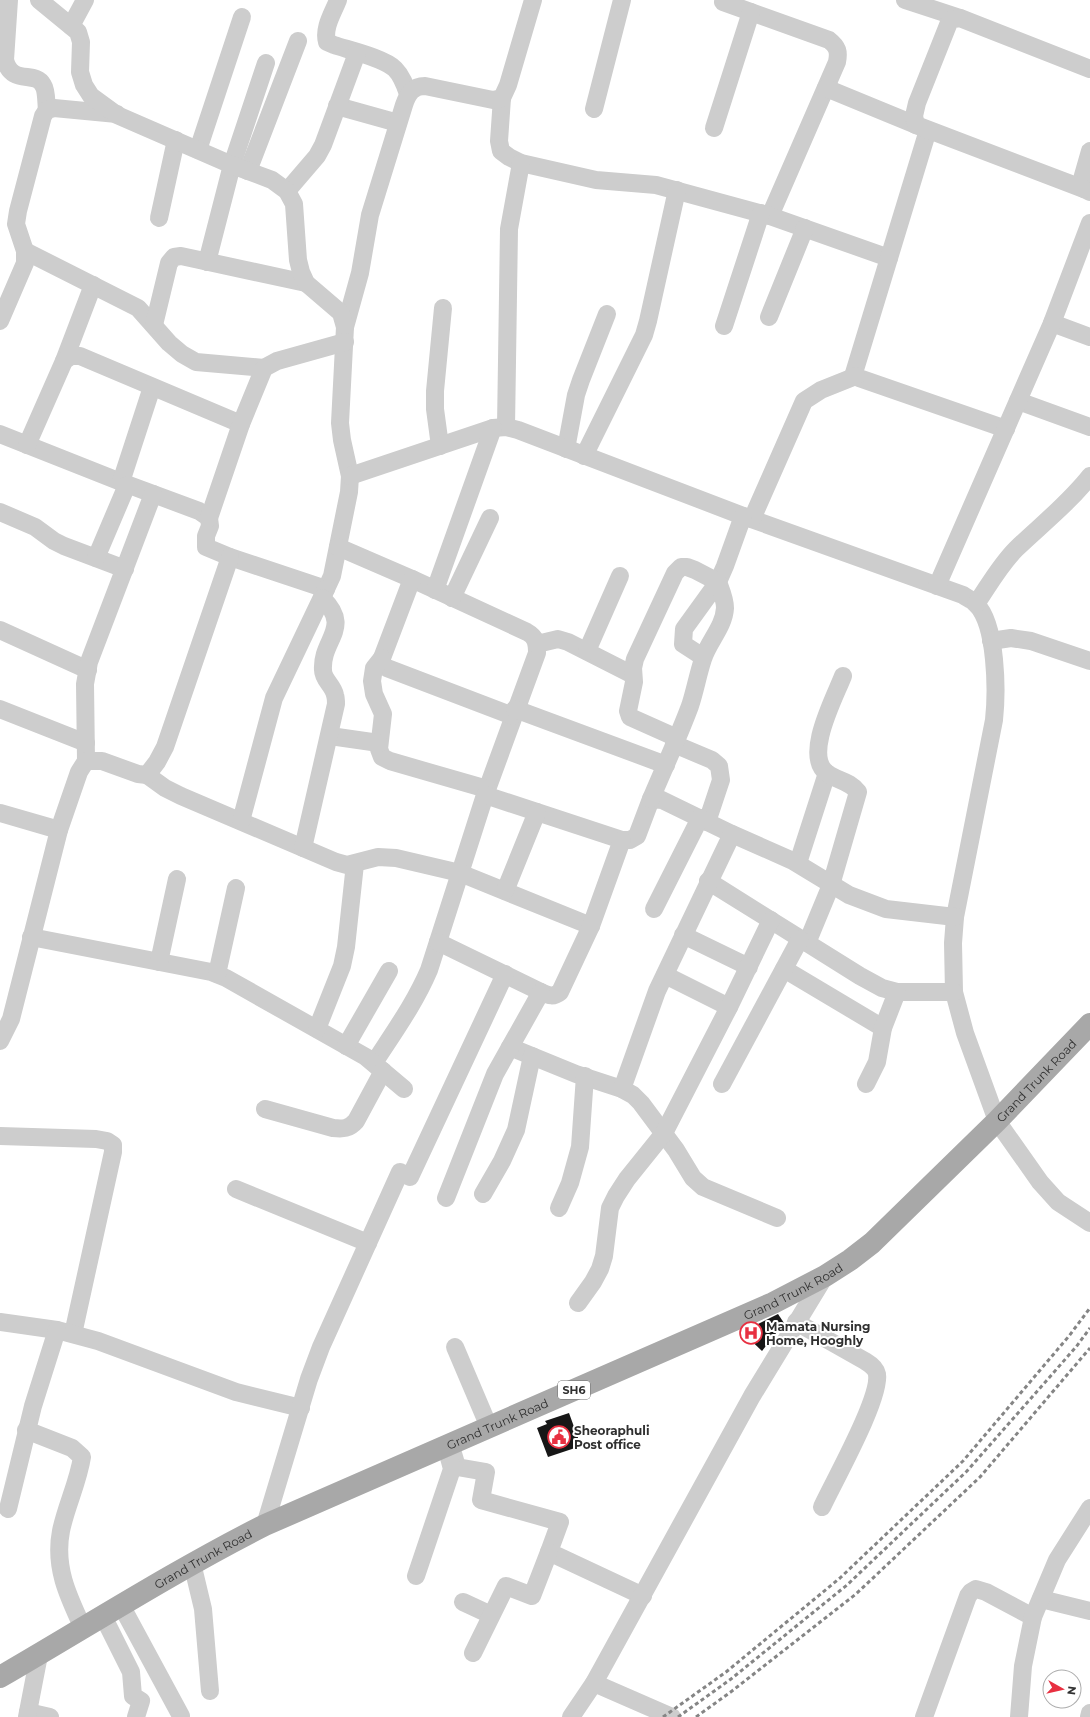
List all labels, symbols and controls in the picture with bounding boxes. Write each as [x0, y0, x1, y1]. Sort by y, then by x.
street label: Grand Trunk Road [993, 1036, 1079, 1125]
street label: Grand Trunk Road [741, 1259, 845, 1323]
place label: Mamata Nursing Home, Hooghly [766, 1319, 871, 1348]
hospital icon: Mamata Nursing Home, Hooghly [738, 1320, 764, 1346]
road number: SH6 [558, 1381, 590, 1399]
street label: Grand Trunk Road [444, 1395, 550, 1452]
place label: Sheoraphuli Post office [574, 1423, 650, 1452]
public building icon: Sheoraphuli Post office [546, 1424, 572, 1450]
street label: Grand Trunk Road [151, 1526, 254, 1592]
north arrow [1042, 1669, 1082, 1709]
text: N [1064, 1685, 1079, 1696]

